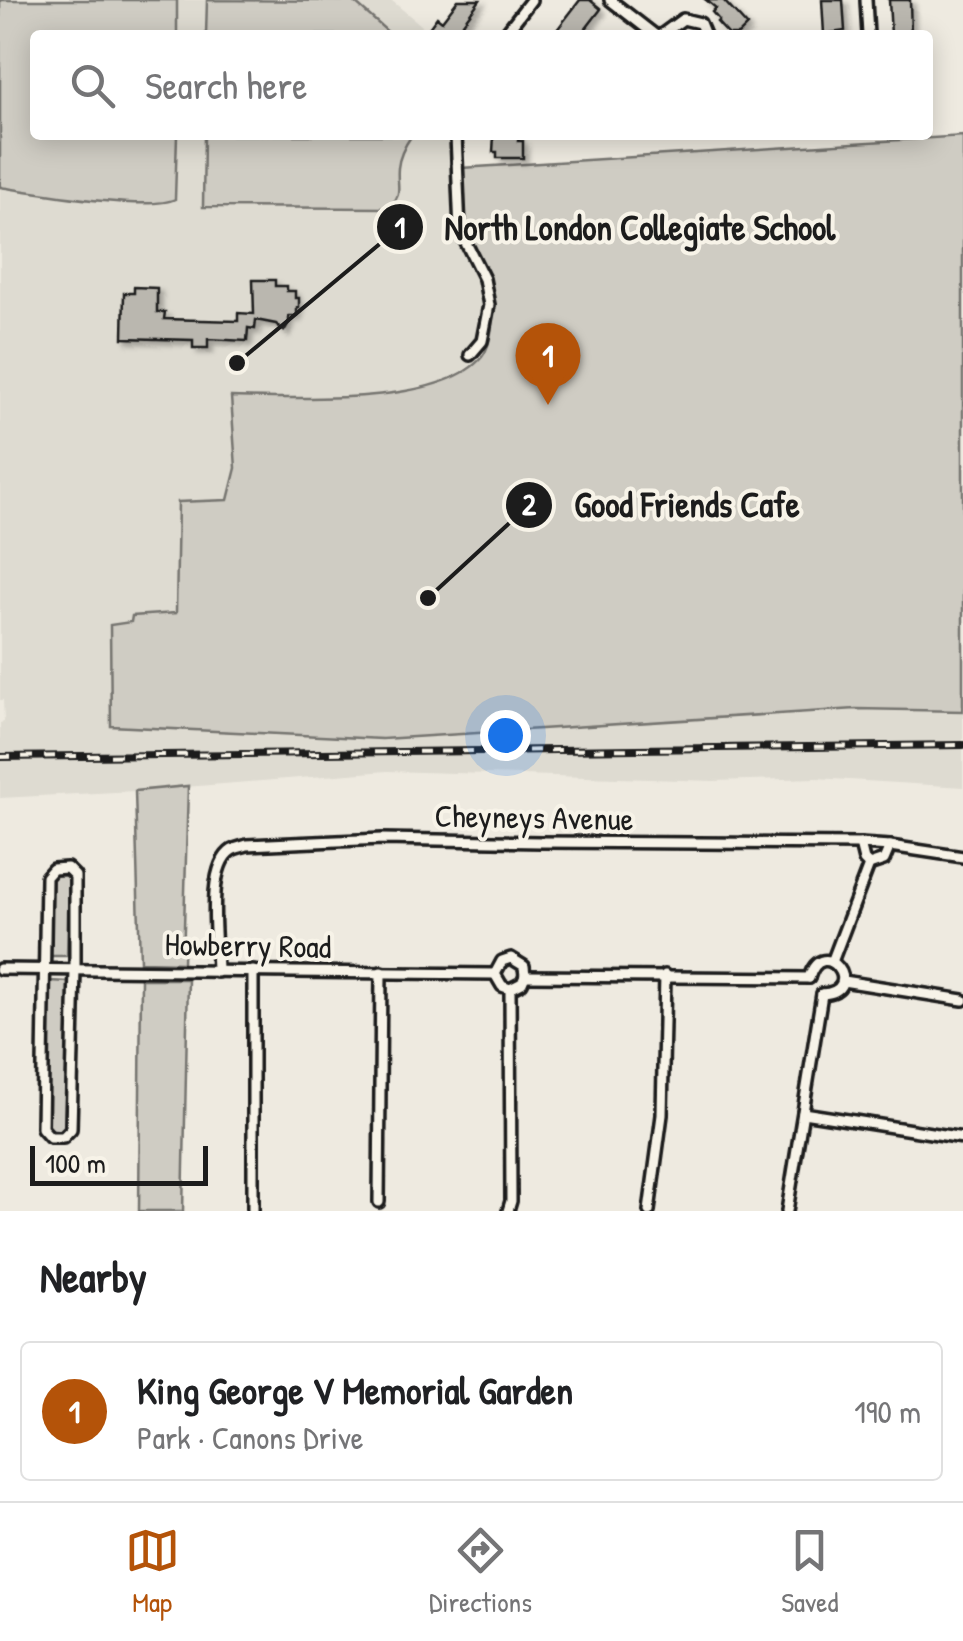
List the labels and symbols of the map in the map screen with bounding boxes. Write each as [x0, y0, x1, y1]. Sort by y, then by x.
callout: North London Collegiate School [375, 195, 855, 260]
text: North London Collegiate School [445, 204, 836, 252]
text: 1 [395, 207, 406, 247]
pin: 1 [516, 322, 580, 405]
callout: Good Friends Cafe [504, 472, 820, 537]
text: Good Friends Cafe [574, 481, 800, 528]
text: 2 [522, 484, 537, 524]
your location [480, 710, 531, 761]
street label: Cheyneys Avenue [434, 794, 634, 840]
street label: Howberry Road [164, 922, 332, 968]
scale bar [30, 1141, 208, 1186]

